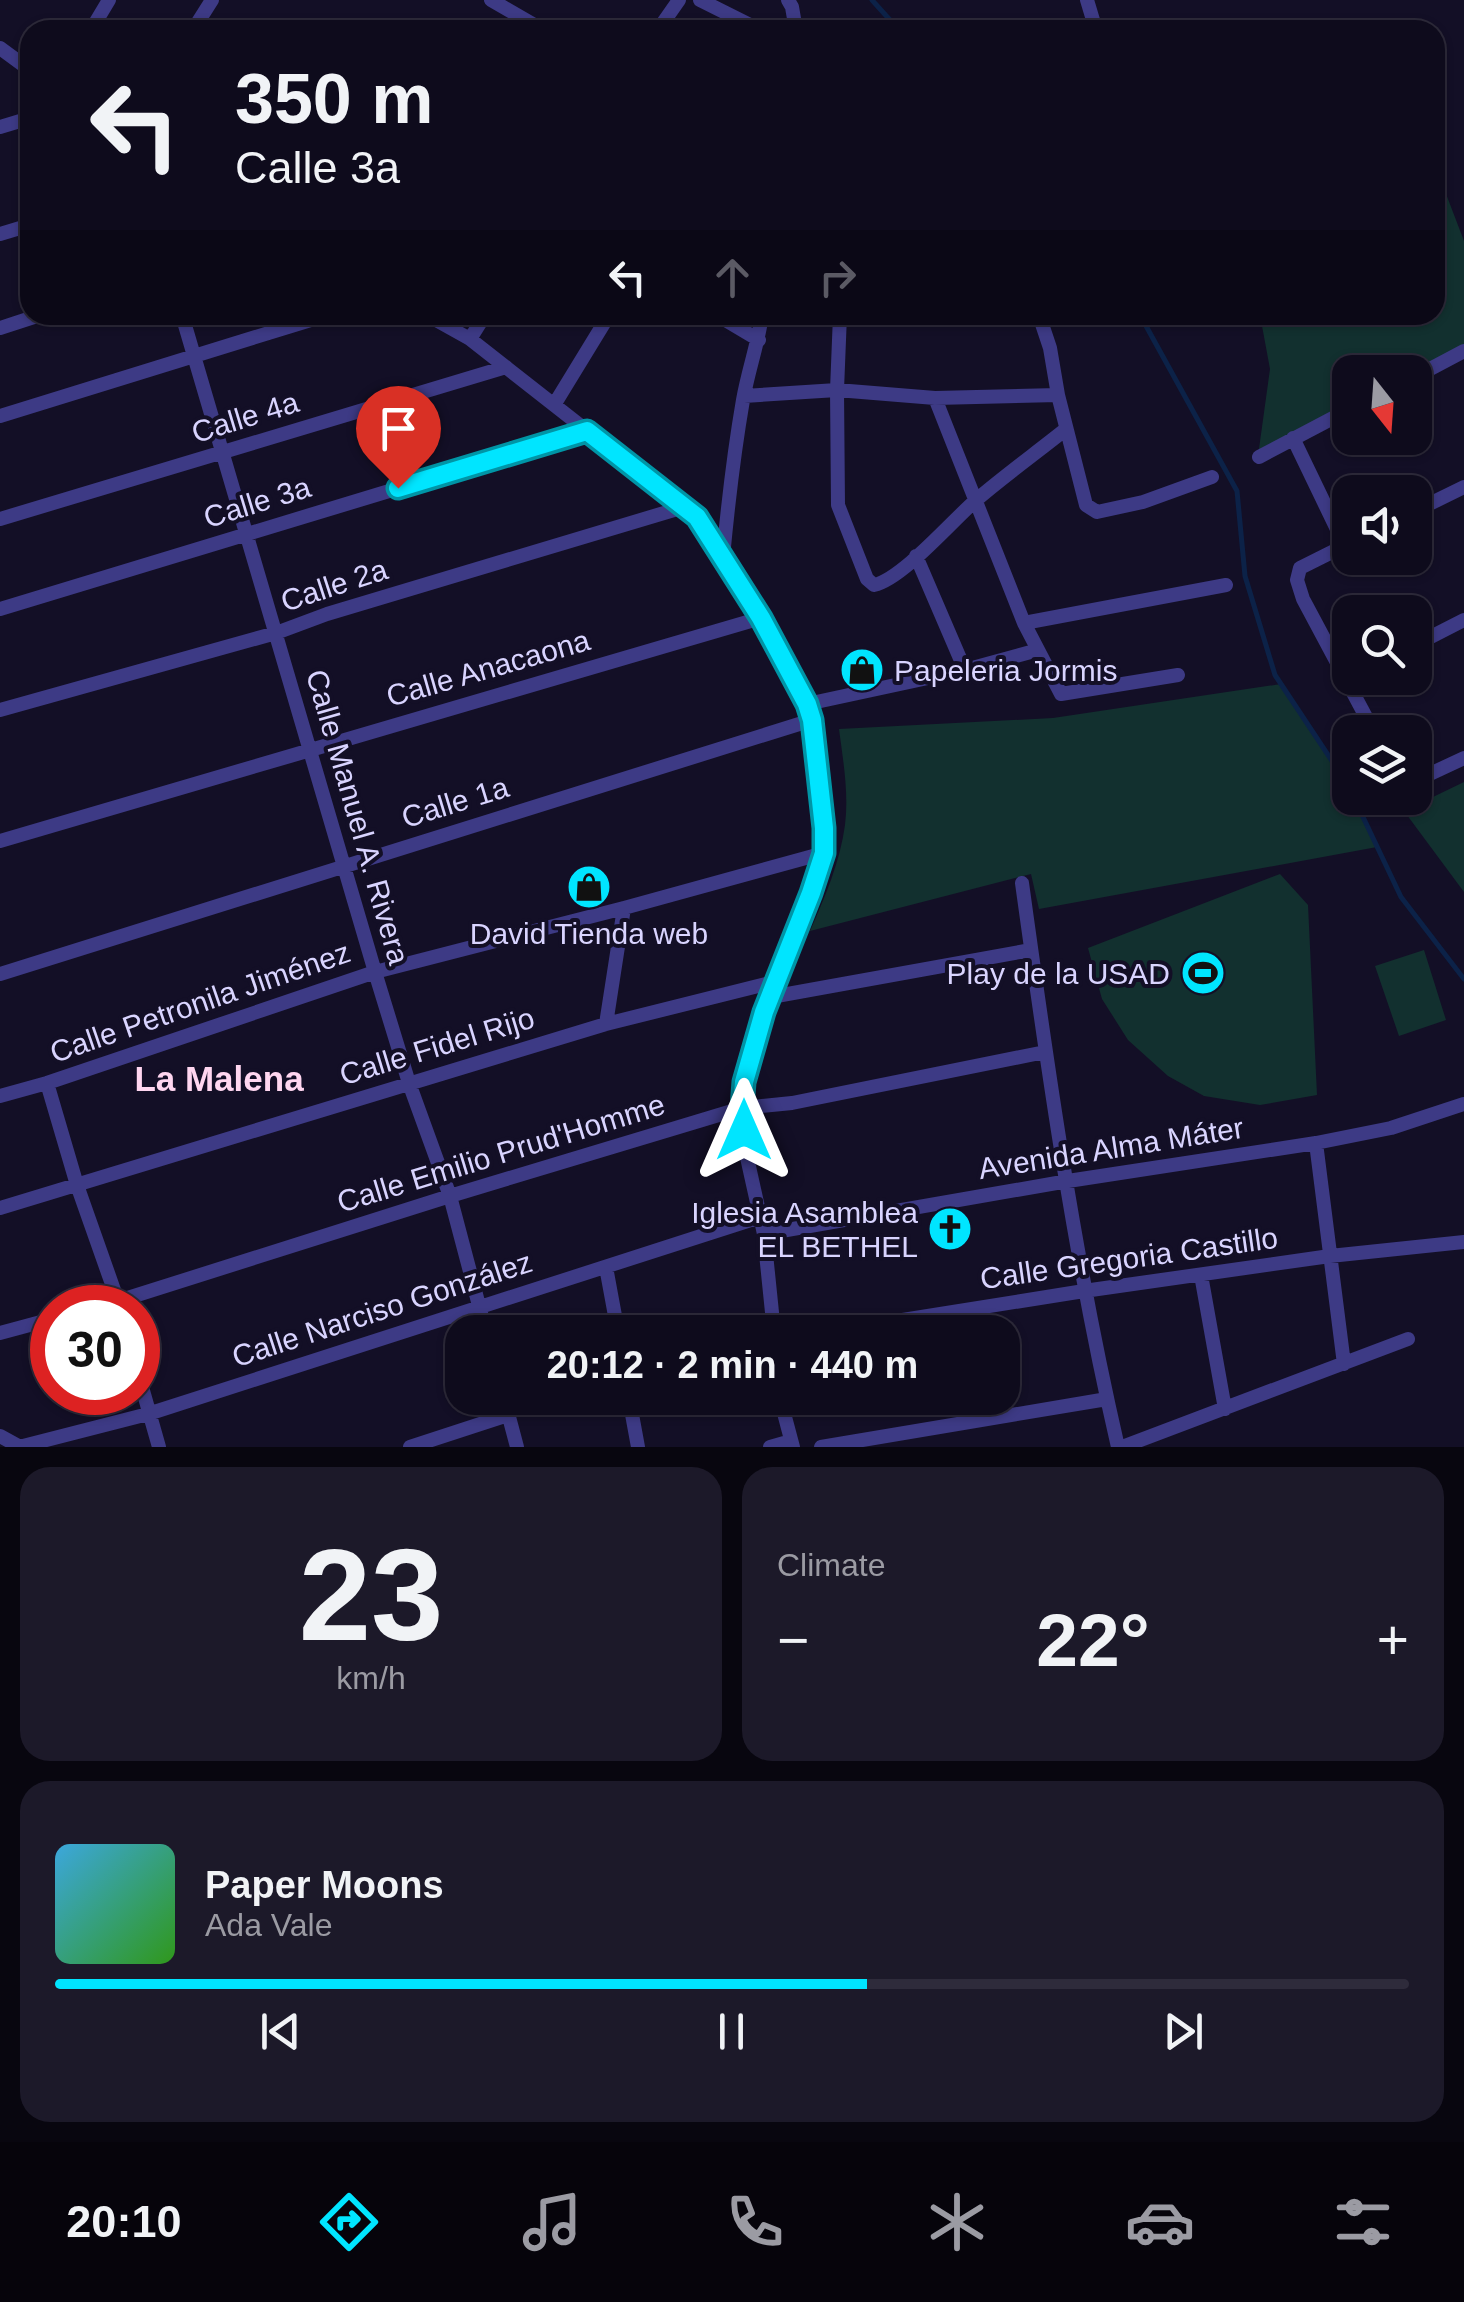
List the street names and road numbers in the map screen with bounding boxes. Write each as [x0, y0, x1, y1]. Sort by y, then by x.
street label: Calle 4a [188, 385, 303, 449]
street label: Calle 3a [200, 470, 315, 534]
street label: Calle 2a [277, 552, 392, 618]
street label: Calle Anacaona [382, 623, 594, 713]
street label: Calle Manuel A. Rivera [300, 666, 416, 969]
street label: Calle 1a [398, 770, 513, 834]
street label: Calle Petronila Jiménez [46, 935, 354, 1069]
street label: Calle Fidel Rijo [336, 1001, 538, 1091]
street label: Calle Emilio Prud'Homme [333, 1087, 669, 1219]
street label: Avenida Alma Máter [976, 1111, 1246, 1185]
street label: Calle Gregoria Castillo [978, 1221, 1280, 1295]
street label: Calle Narciso González [228, 1245, 536, 1373]

